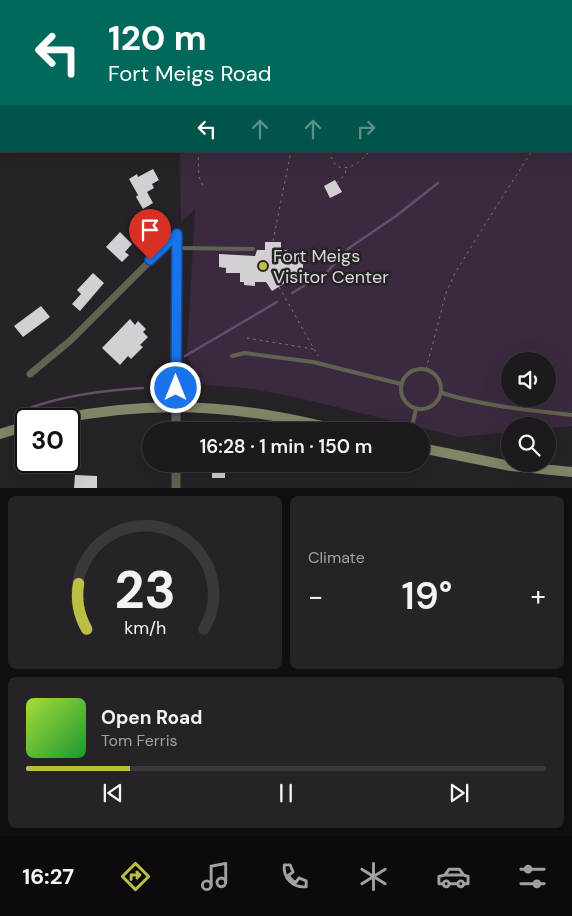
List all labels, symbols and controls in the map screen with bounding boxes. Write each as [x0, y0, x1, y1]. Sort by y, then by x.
text: 120 m [108, 15, 207, 61]
icon: left [25, 20, 90, 85]
text: Fort Meigs Road [108, 59, 272, 88]
icon: left [193, 115, 221, 143]
icon: ahead [246, 115, 274, 143]
icon: ahead [299, 115, 327, 143]
icon: right [352, 115, 380, 143]
pin [129, 209, 171, 260]
icon: arrive [136, 216, 164, 244]
place label: Fort Meigs Visitor Center [273, 244, 389, 289]
marker: Fort Meigs Visitor Center [257, 260, 269, 272]
map controls [501, 352, 556, 472]
button: sound [501, 352, 556, 407]
position arrow [149, 361, 201, 413]
speed limit sign: 30 [15, 408, 80, 473]
button: search [501, 417, 556, 472]
text: 16:28 · 1 min · 150 m [200, 434, 372, 459]
text: Climate [308, 547, 365, 568]
text: 23 [114, 556, 176, 624]
text: 19° [402, 571, 452, 621]
text: − [308, 578, 323, 615]
text: + [531, 578, 546, 615]
text: km/h [124, 616, 166, 640]
text: Open Road [101, 705, 203, 730]
text: Tom Ferris [101, 730, 178, 751]
icon: previous [99, 779, 127, 807]
icon: pause [272, 779, 300, 807]
icon: next [445, 779, 473, 807]
icon: directions [118, 859, 153, 894]
icon: music [198, 859, 233, 894]
icon: phone [277, 859, 312, 894]
icon: climate [356, 859, 391, 894]
icon: car [436, 859, 471, 894]
icon: filters [515, 859, 550, 894]
text: 16:27 [22, 862, 74, 891]

